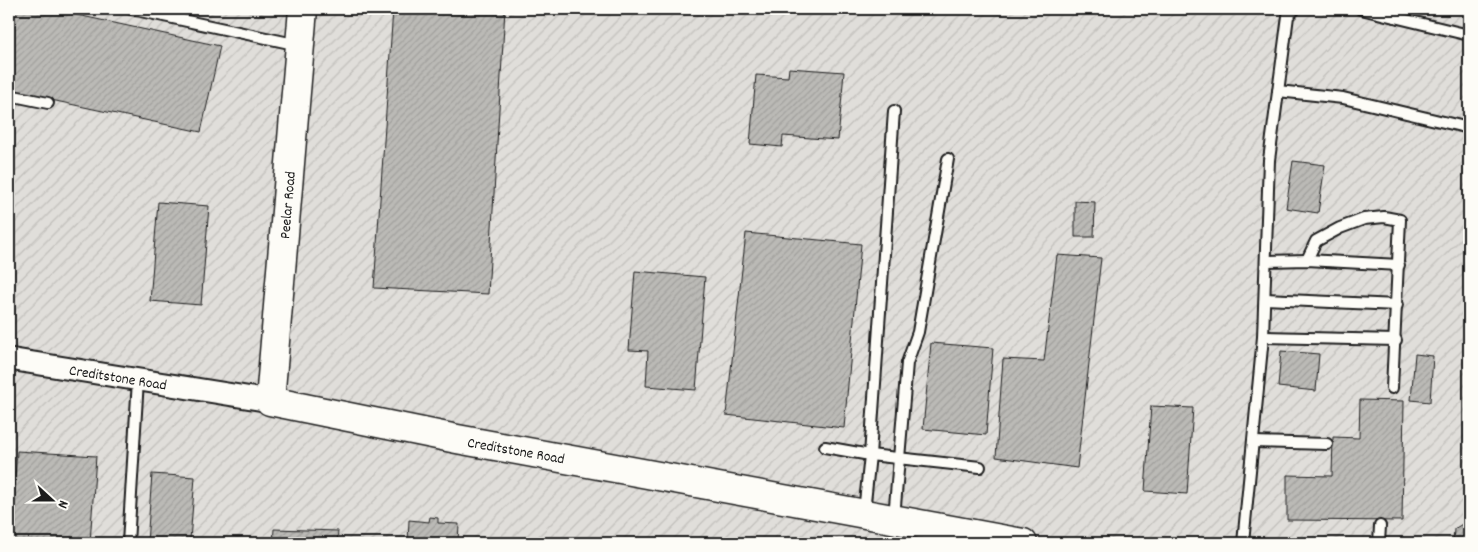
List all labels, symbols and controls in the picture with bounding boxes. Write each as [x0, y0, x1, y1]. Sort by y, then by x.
street label: Peelar Road [275, 171, 303, 240]
street label: Creditstone Road [67, 360, 168, 398]
street label: Creditstone Road [465, 433, 566, 471]
north arrow [28, 474, 78, 524]
text: N [52, 497, 73, 511]

